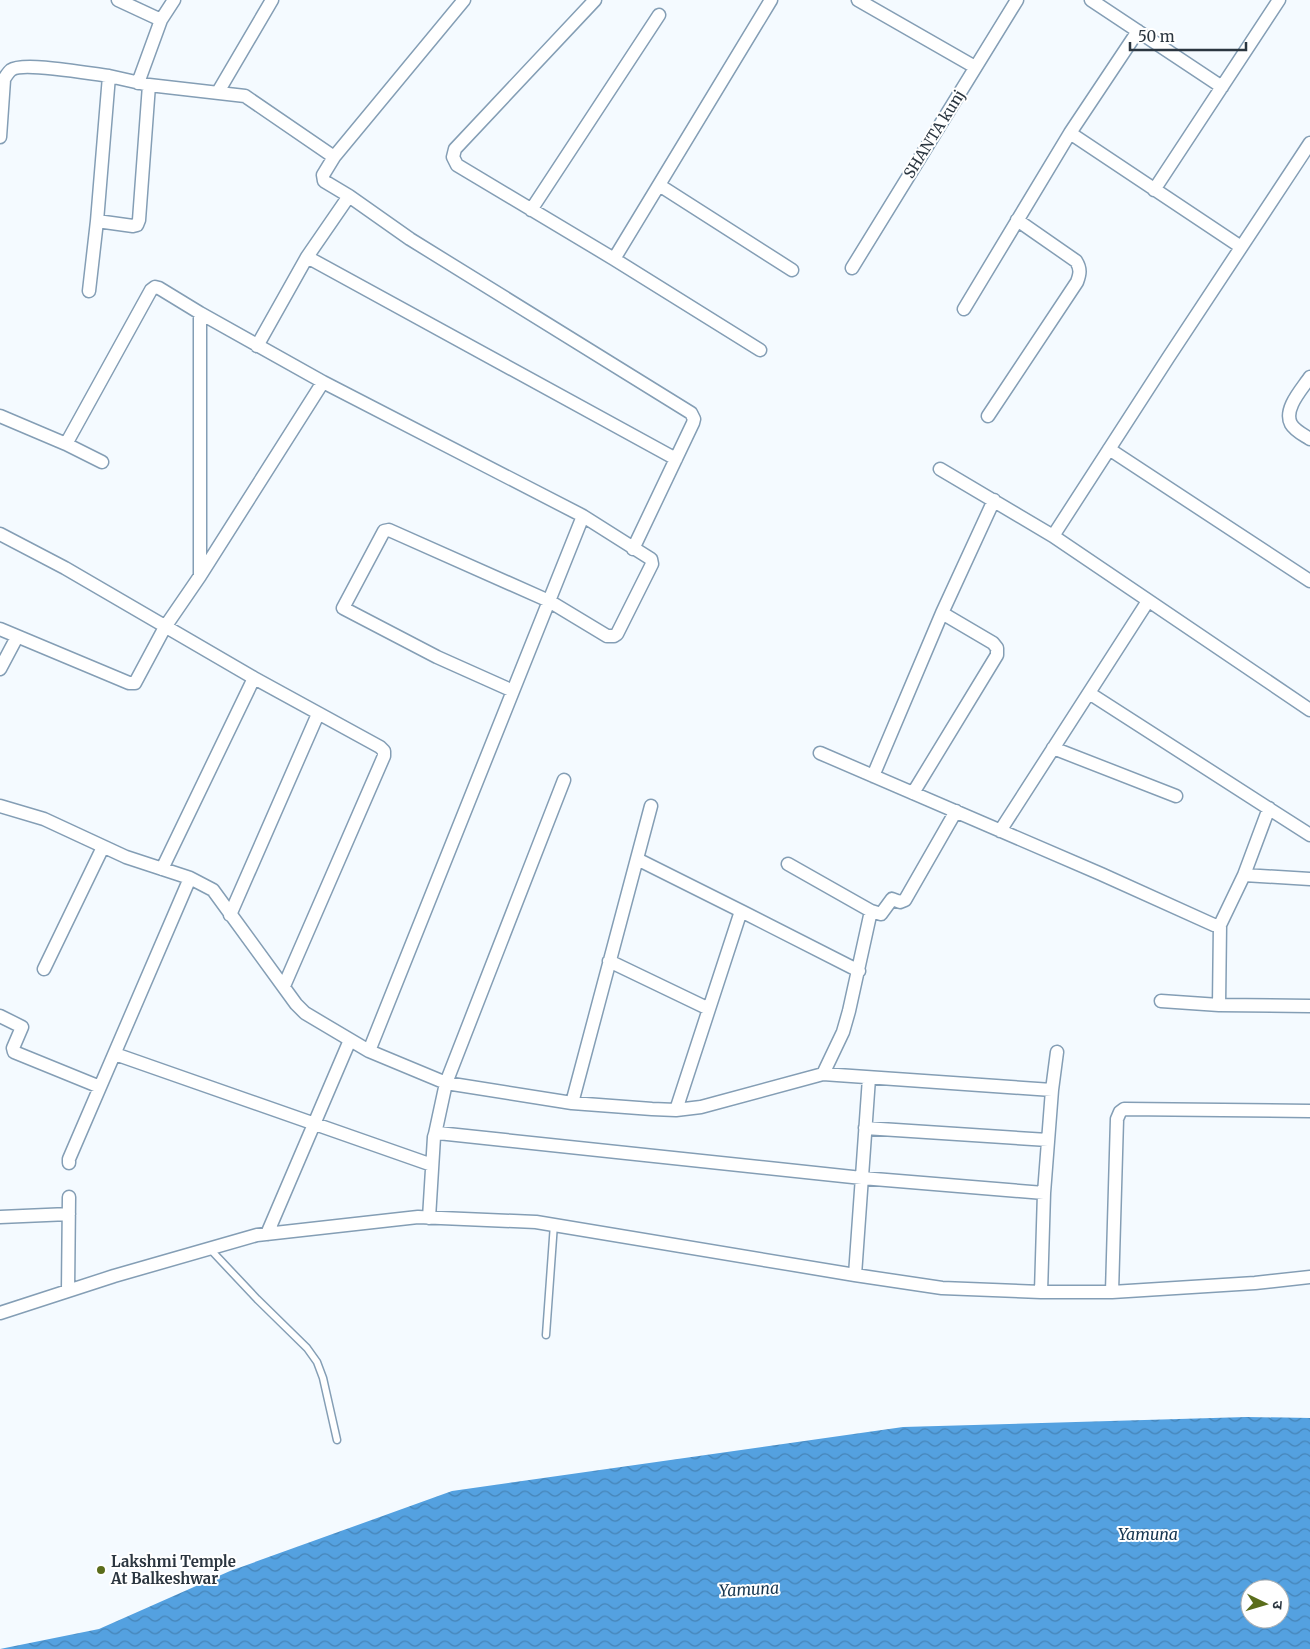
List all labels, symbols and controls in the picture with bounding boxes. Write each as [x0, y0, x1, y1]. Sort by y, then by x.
scale bar [1130, 20, 1246, 52]
text: 50 m [1138, 27, 1175, 46]
street label: SHANTA kunj [899, 86, 969, 182]
water label: Yamuna [1118, 1524, 1178, 1544]
place label: Lakshmi Temple At Balkeshwar [110, 1552, 236, 1588]
marker: Lakshmi Temple At Balkeshwar [95, 1564, 107, 1576]
water label: Yamuna [718, 1577, 780, 1601]
north arrow [1240, 1579, 1290, 1629]
text: उ [1269, 1600, 1287, 1611]

